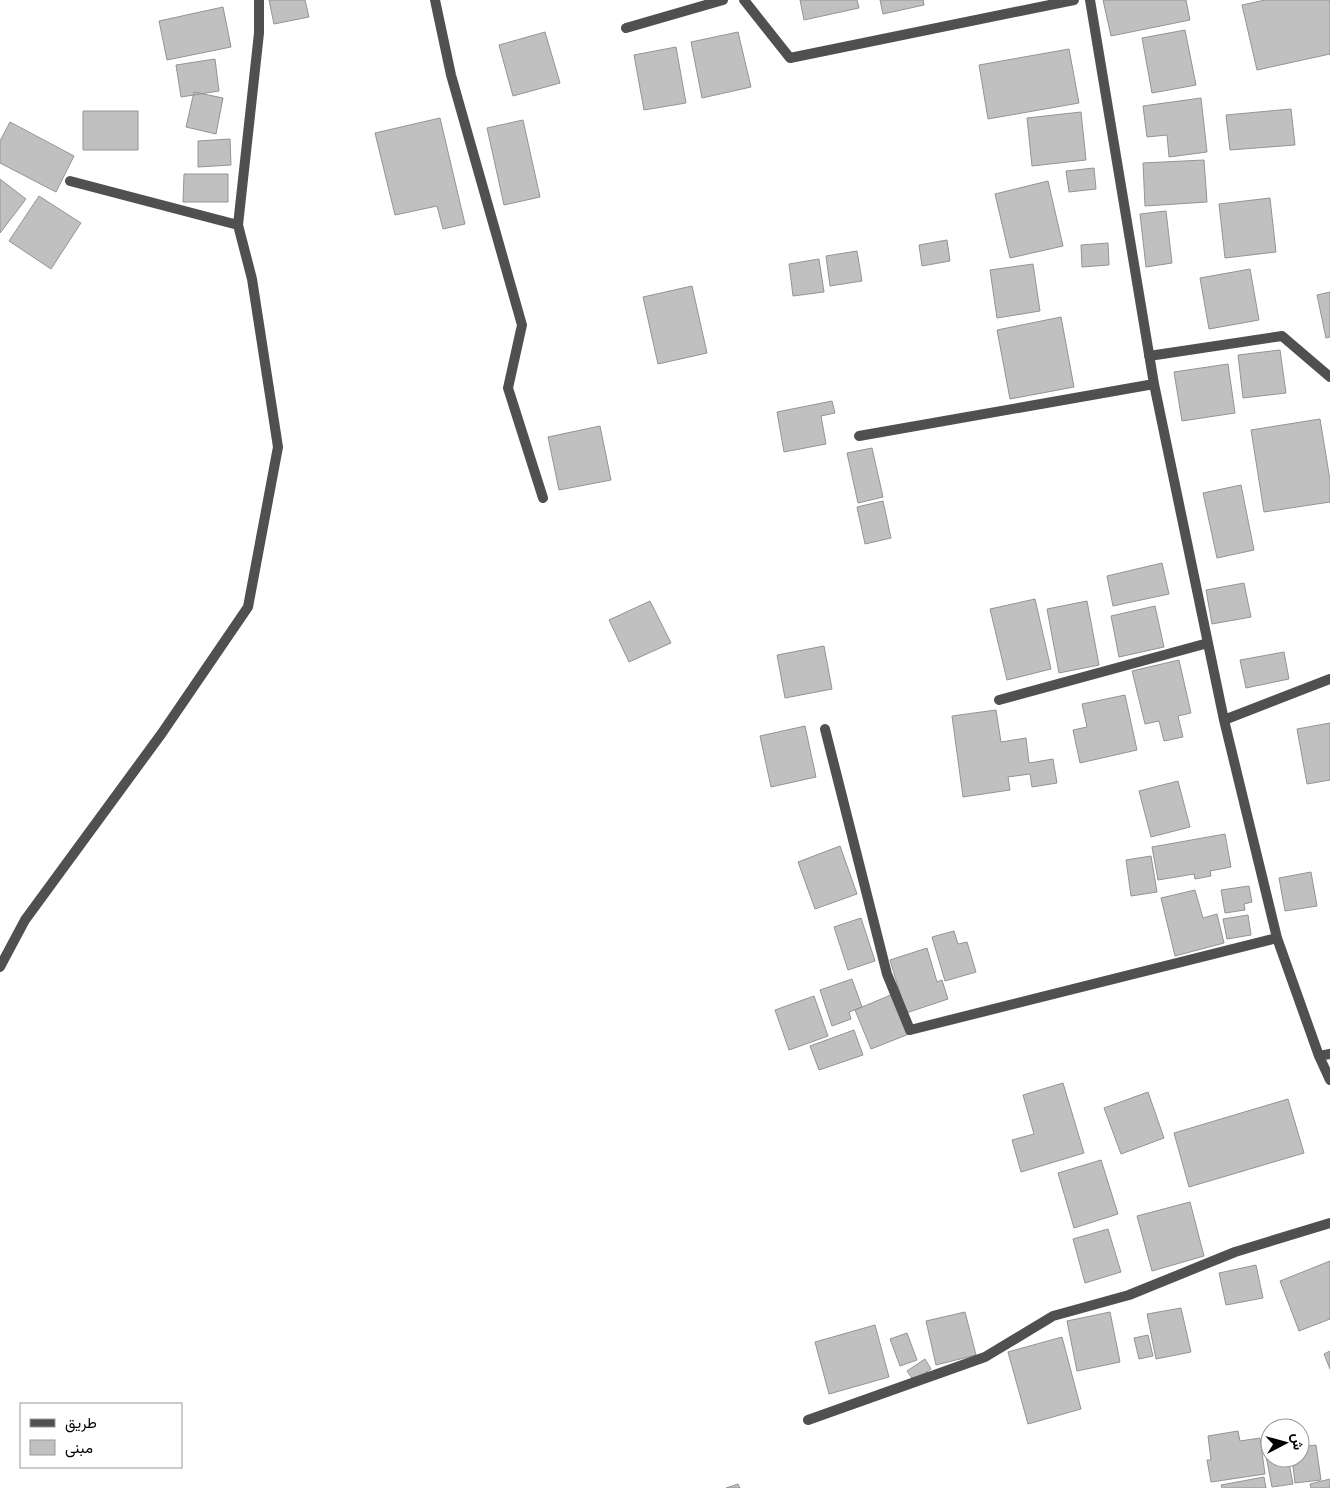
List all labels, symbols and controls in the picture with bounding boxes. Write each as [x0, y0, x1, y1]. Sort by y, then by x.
legend [20, 1403, 182, 1468]
text: طريق [65, 1414, 97, 1433]
north arrow [1260, 1418, 1310, 1468]
text: ش [1288, 1432, 1307, 1451]
text: مبنى [65, 1439, 93, 1458]

